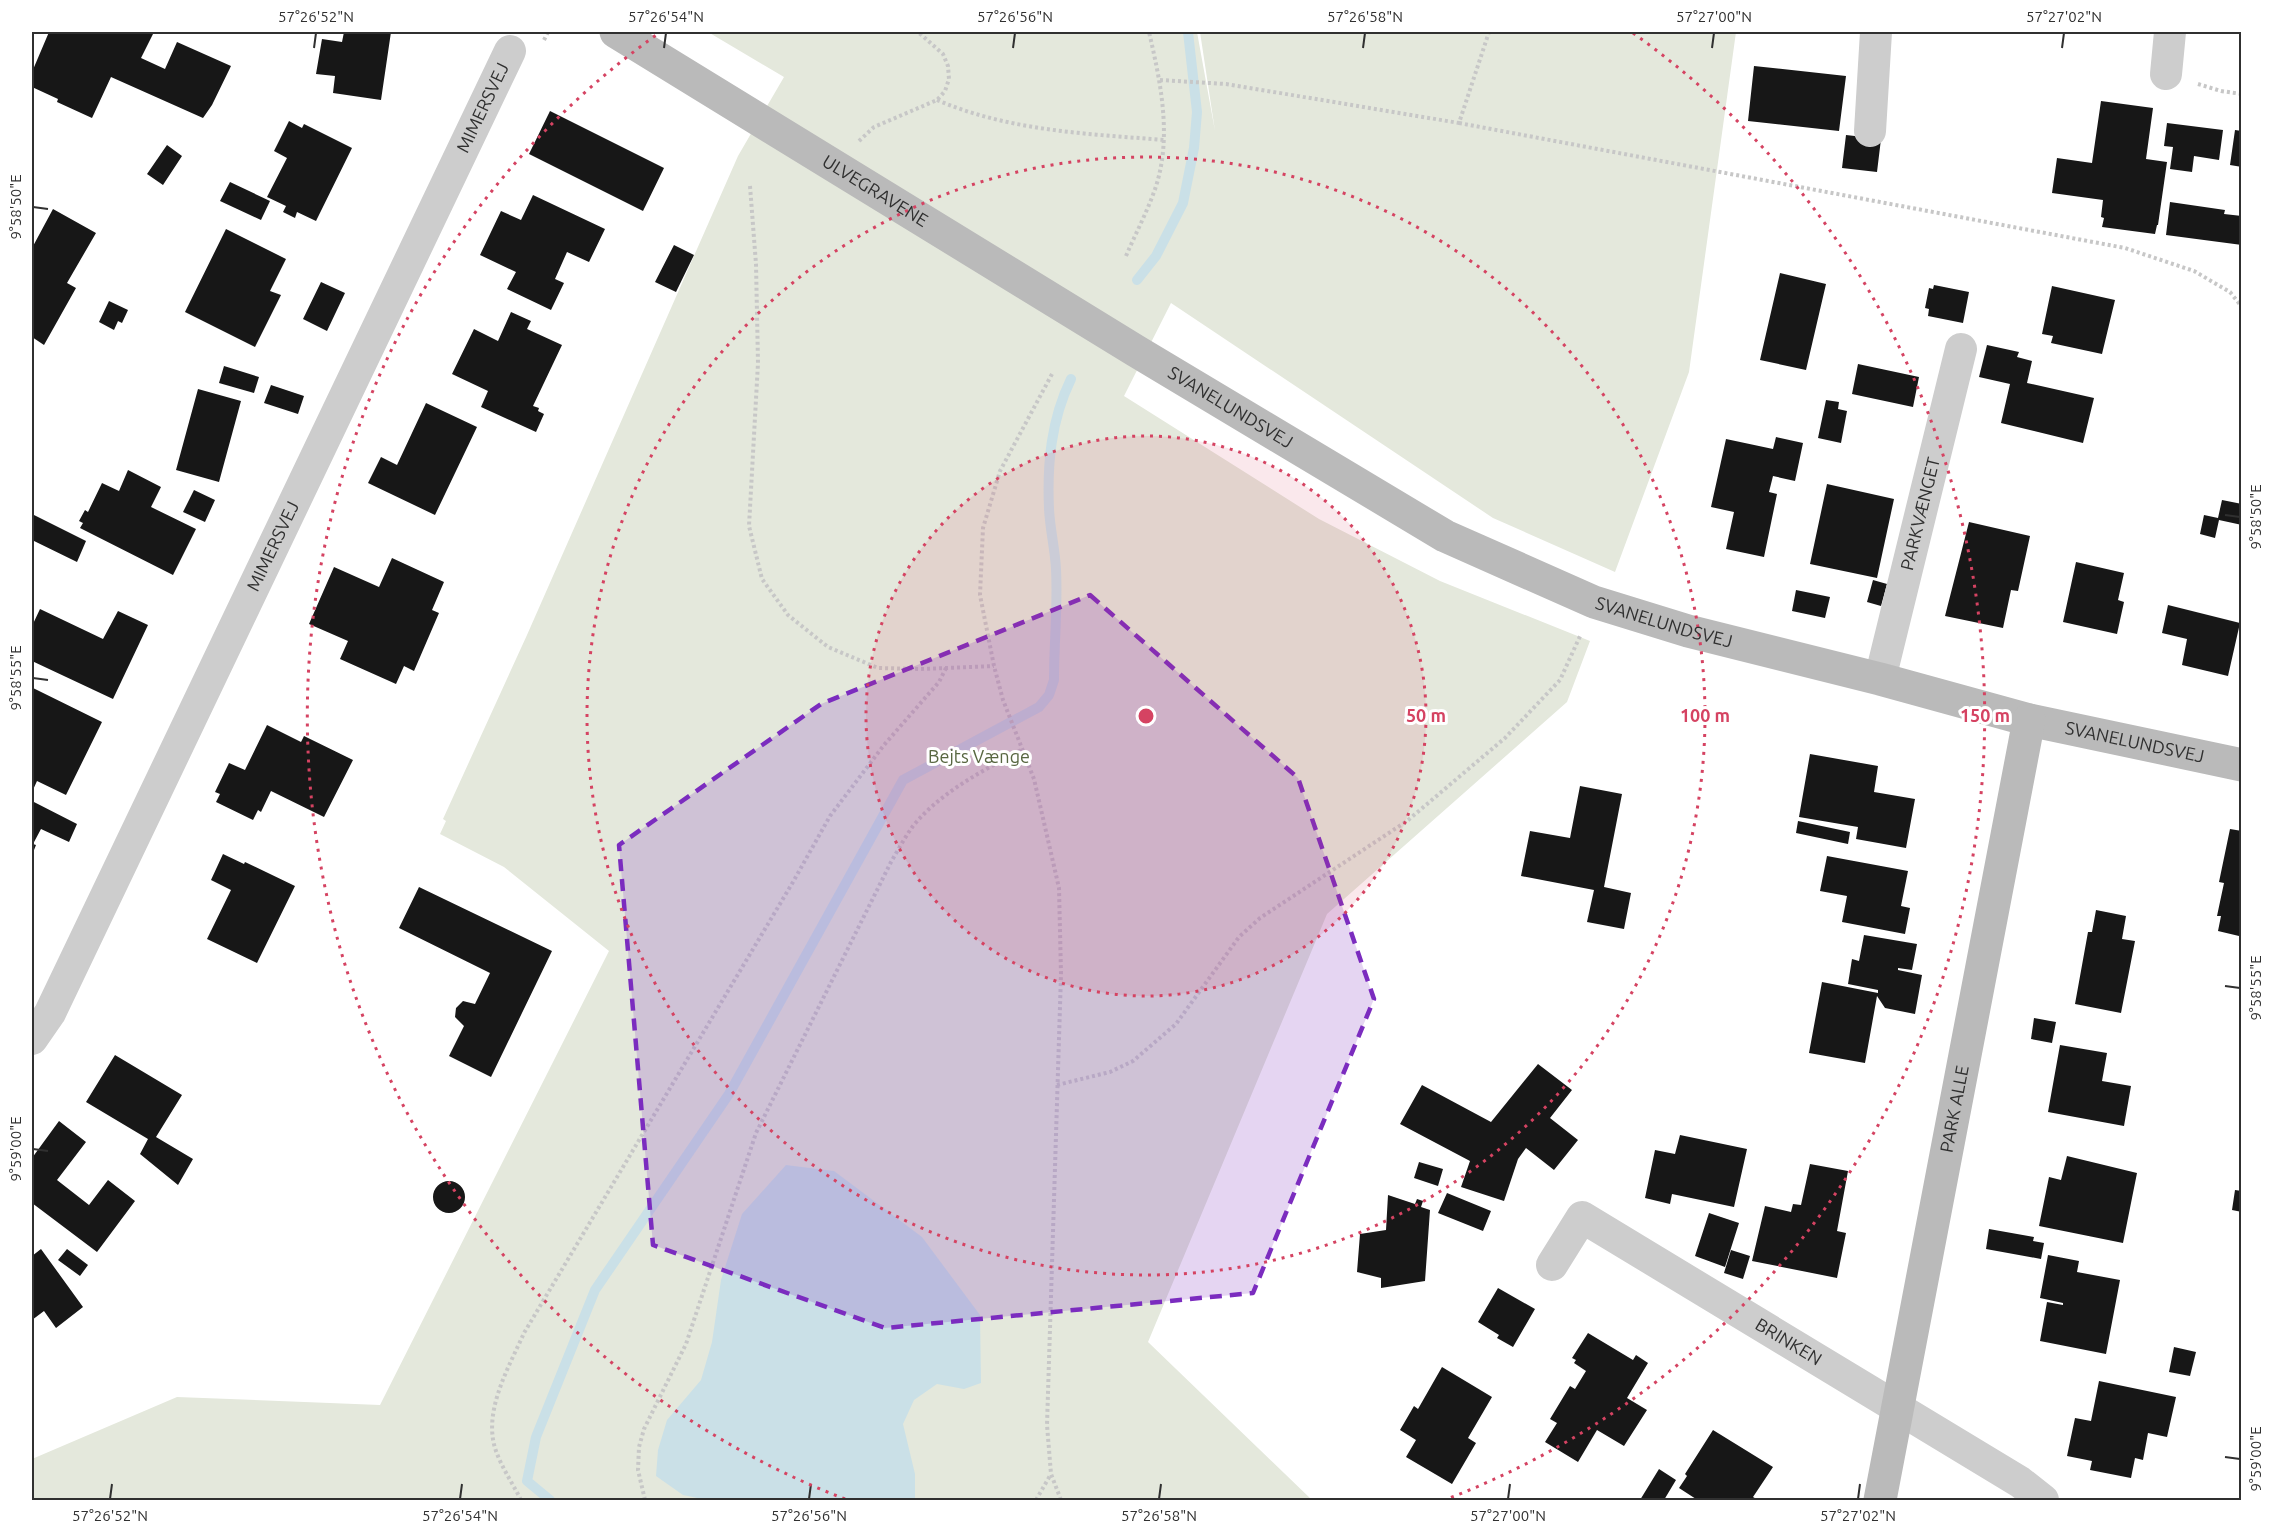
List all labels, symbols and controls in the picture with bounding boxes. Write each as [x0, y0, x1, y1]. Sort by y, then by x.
text: 57°26'52"N [278, 8, 354, 25]
text: 57°26'54"N [628, 8, 704, 25]
text: 57°26'56"N [977, 8, 1053, 25]
text: 57°26'58"N [1327, 8, 1403, 25]
text: 57°27'00"N [1676, 8, 1752, 25]
text: 57°27'02"N [2026, 8, 2102, 25]
street label: MIMERSVEJ [452, 59, 512, 156]
street label: ULVEGRAVENE [819, 150, 932, 230]
text: 9°58'50"E [7, 174, 24, 240]
street label: SVANELUNDSVEJ [1165, 362, 1297, 452]
street label: PARKVÆNGET [1896, 455, 1943, 572]
text: 9°58'50"E [2247, 484, 2264, 550]
street label: MIMERSVEJ [242, 498, 302, 594]
street label: SVANELUNDSVEJ [1593, 592, 1735, 651]
text: 9°58'55"E [7, 645, 24, 711]
text: 50 m [1406, 705, 1446, 725]
text: 100 m [1680, 705, 1730, 725]
text: 150 m [1960, 705, 2010, 725]
centre of rings [1136, 706, 1156, 726]
street label: SVANELUNDSVEJ [2064, 717, 2206, 766]
park label: Bejts Vænge [928, 746, 1030, 766]
text: 9°58'55"E [2247, 955, 2264, 1021]
street label: PARK ALLE [1936, 1064, 1972, 1154]
text: 9°59'00"E [7, 1116, 24, 1182]
street label: BRINKEN [1752, 1313, 1826, 1369]
text: 9°59'00"E [2247, 1426, 2264, 1492]
text: 57°26'52"N [72, 1507, 148, 1524]
text: 57°26'54"N [422, 1507, 498, 1524]
text: 57°26'56"N [771, 1507, 847, 1524]
text: 57°26'58"N [1121, 1507, 1197, 1524]
text: 57°27'00"N [1470, 1507, 1546, 1524]
text: 57°27'02"N [1820, 1507, 1896, 1524]

